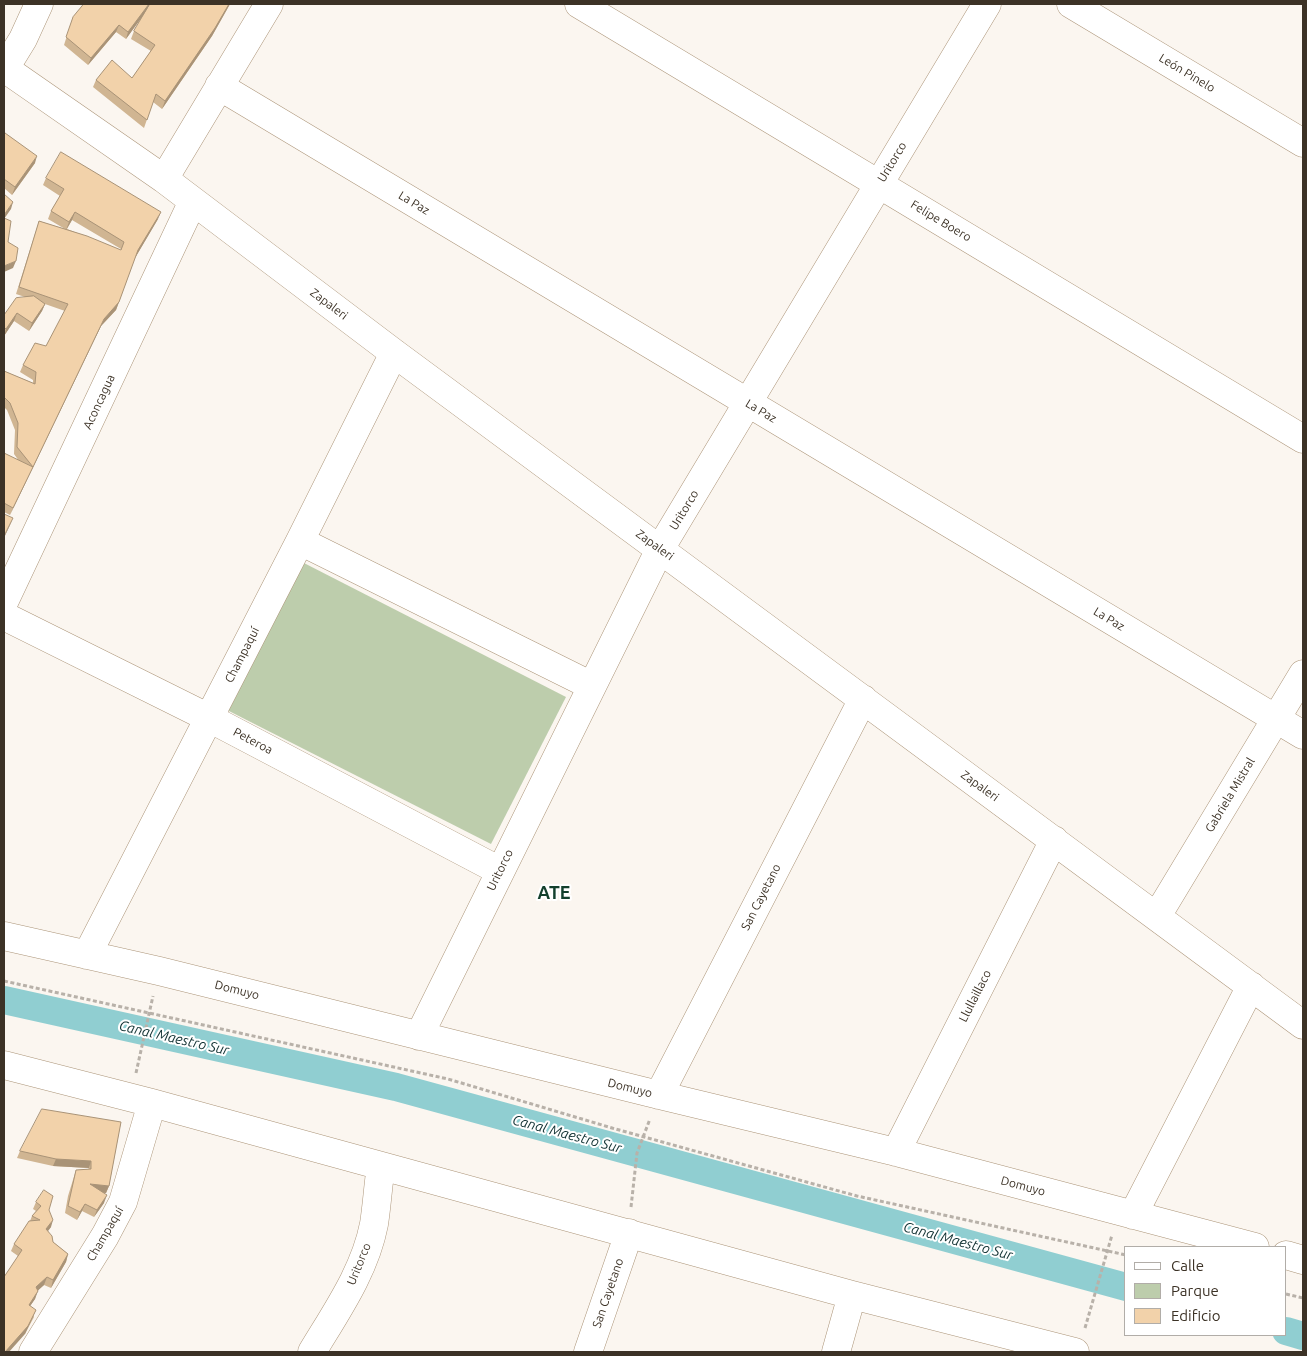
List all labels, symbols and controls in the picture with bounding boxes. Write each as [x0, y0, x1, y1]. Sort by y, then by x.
street label: León Pinelo [1156, 51, 1218, 95]
street label: Uritorco [874, 139, 910, 185]
street label: La Paz [396, 188, 432, 218]
street label: Felipe Boero [908, 197, 974, 245]
street label: Zapaleri [307, 285, 351, 323]
street label: Aconcagua [80, 372, 118, 432]
street label: La Paz [743, 396, 779, 426]
street label: Uritorco [666, 487, 702, 533]
street label: Zapaleri [633, 526, 677, 564]
street label: La Paz [1091, 604, 1127, 634]
street label: Champaquí [222, 625, 262, 685]
street label: Peteroa [231, 725, 275, 757]
street label: Gabriela Mistral [1202, 755, 1258, 835]
street label: Zapaleri [958, 767, 1002, 805]
street label: Uritorco [484, 847, 516, 893]
street label: San Cayetano [738, 861, 784, 933]
district label: ATE [538, 882, 570, 904]
street label: Llullaillaco [956, 968, 994, 1024]
street label: Domuyo [213, 978, 261, 1002]
water label: Canal Maestro Sur [117, 1017, 231, 1059]
street label: Domuyo [606, 1076, 654, 1100]
water label: Canal Maestro Sur [511, 1111, 623, 1157]
street label: Domuyo [999, 1173, 1047, 1199]
street label: Champaquí [84, 1204, 126, 1264]
water label: Canal Maestro Sur [902, 1218, 1014, 1264]
street label: Uritorco [344, 1241, 374, 1287]
legend [1124, 1246, 1287, 1336]
street label: San Cayetano [589, 1256, 627, 1330]
text: Calle [1171, 1257, 1204, 1274]
text: Parque [1171, 1282, 1219, 1299]
text: Edificio [1171, 1307, 1220, 1324]

